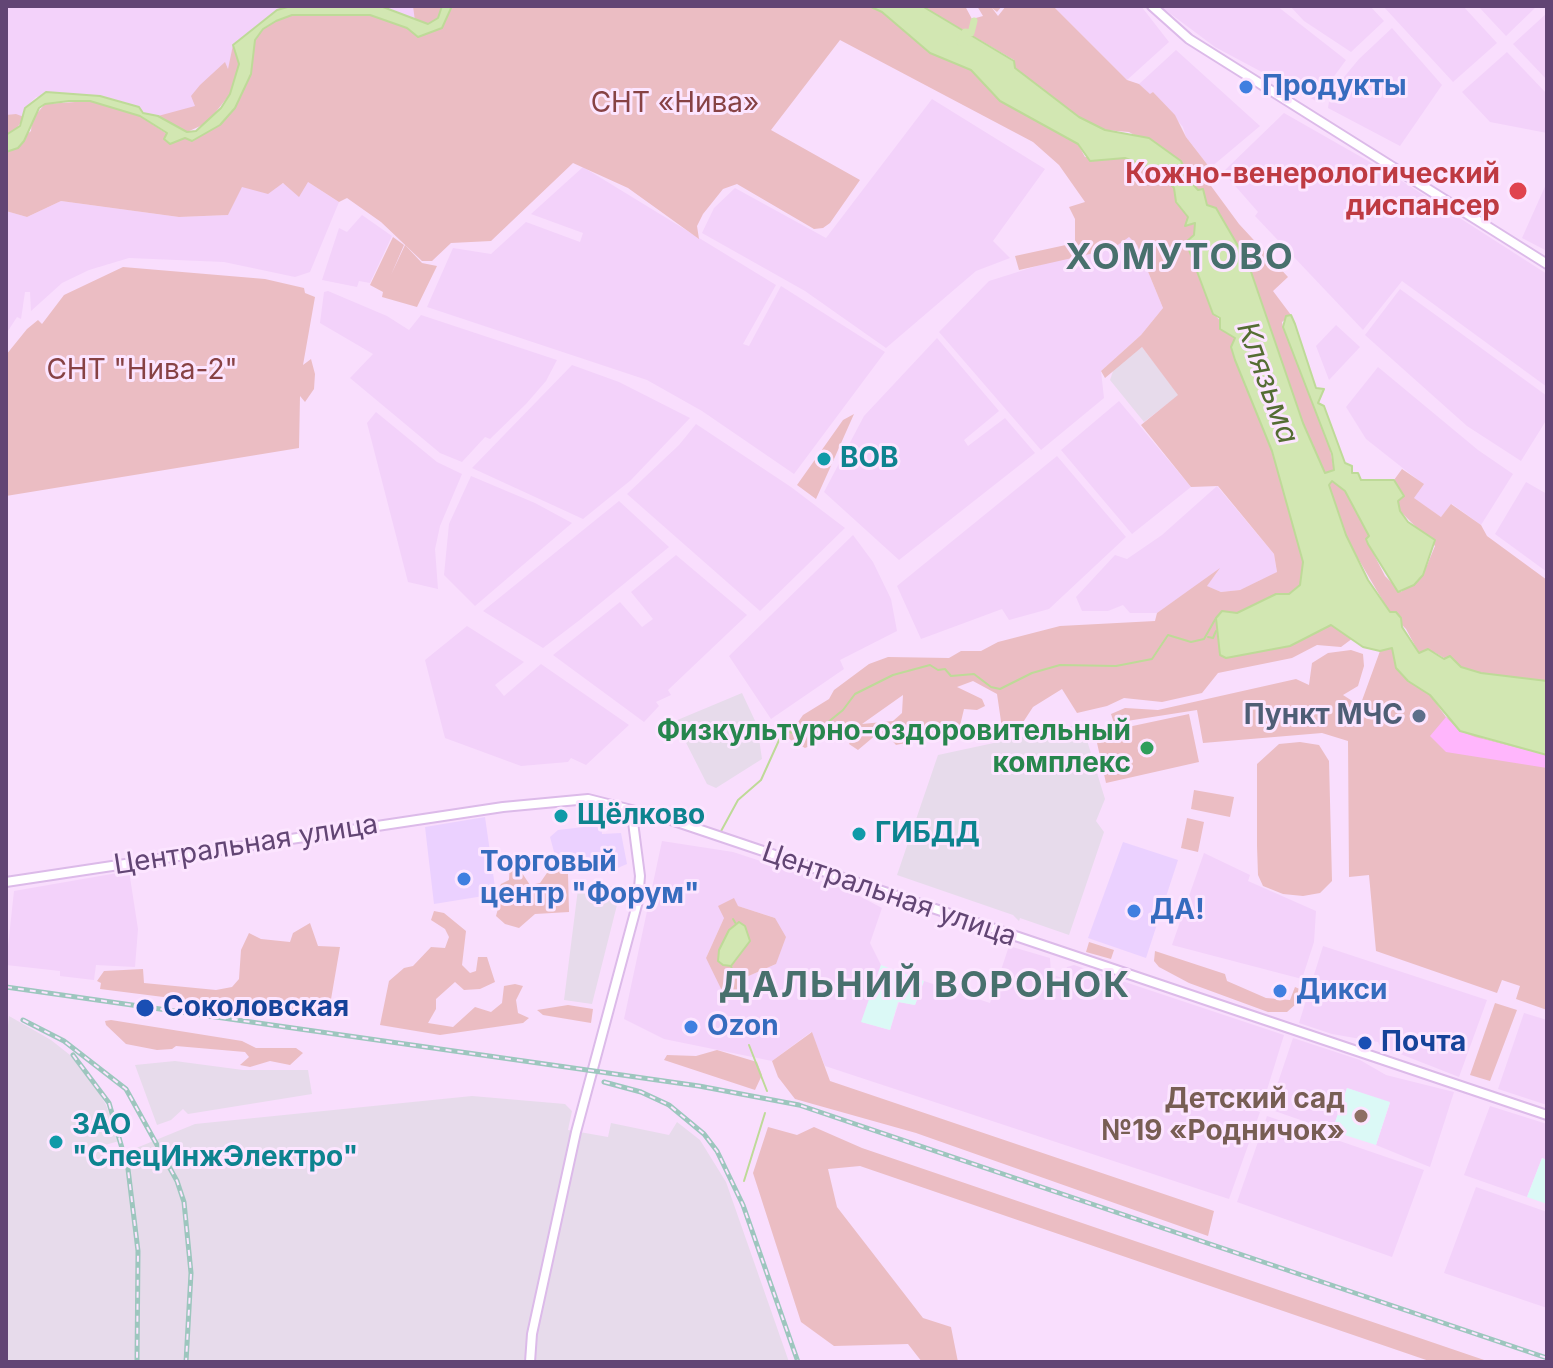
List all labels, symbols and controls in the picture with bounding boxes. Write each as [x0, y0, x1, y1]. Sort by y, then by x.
place label: Продукты [1262, 70, 1407, 104]
marker: Продукты [1237, 78, 1255, 96]
park label: СНТ «Нива» [591, 87, 759, 121]
place label: Кожно-венерологический диспансер [1125, 158, 1500, 224]
marker: Кожно-венерологический диспансер [1507, 180, 1529, 202]
district label: ХОМУТОВО [1065, 236, 1295, 280]
water label: Клязьма [1228, 317, 1306, 449]
park label: СНТ "Нива-2" [46, 354, 238, 388]
place label: ВОВ [840, 442, 899, 476]
marker: ВОВ [815, 450, 833, 468]
place label: Пункт МЧС [1244, 699, 1403, 733]
marker: Пункт МЧС [1410, 707, 1428, 725]
place label: Физкультурно-оздоровительный комплекс [657, 715, 1131, 781]
marker: Физкультурно-оздоровительный комплекс [1138, 739, 1156, 757]
place label: Щёлково [577, 799, 705, 833]
marker: Щёлково [552, 807, 570, 825]
street label: Центральная улица [112, 808, 380, 882]
place label: ГИБДД [875, 817, 980, 851]
marker: ГИБДД [850, 825, 868, 843]
street label: Центральная улица [757, 836, 1021, 954]
place label: Торговый центр "Форум" [480, 846, 699, 912]
marker: Торговый центр "Форум" [455, 870, 473, 888]
place label: ДА! [1150, 894, 1205, 928]
marker: ДА! [1125, 902, 1143, 920]
district label: ДАЛЬНИЙ ВОРОНОК [719, 964, 1131, 1008]
place label: Дикси [1296, 974, 1387, 1008]
marker: Дикси [1271, 982, 1289, 1000]
place label: Соколовская [163, 991, 349, 1025]
marker: Соколовская [134, 997, 156, 1019]
place label: Ozon [707, 1010, 779, 1044]
marker: Ozon [682, 1018, 700, 1036]
place label: Почта [1381, 1026, 1466, 1060]
marker: Почта [1356, 1034, 1374, 1052]
place label: Детский сад №19 «Родничок» [1101, 1083, 1345, 1149]
marker: Детский сад №19 «Родничок» [1352, 1107, 1370, 1125]
place label: ЗАО "СпецИнжЭлектро" [72, 1109, 358, 1175]
marker: ЗАО "СпецИнжЭлектро" [47, 1133, 65, 1151]

